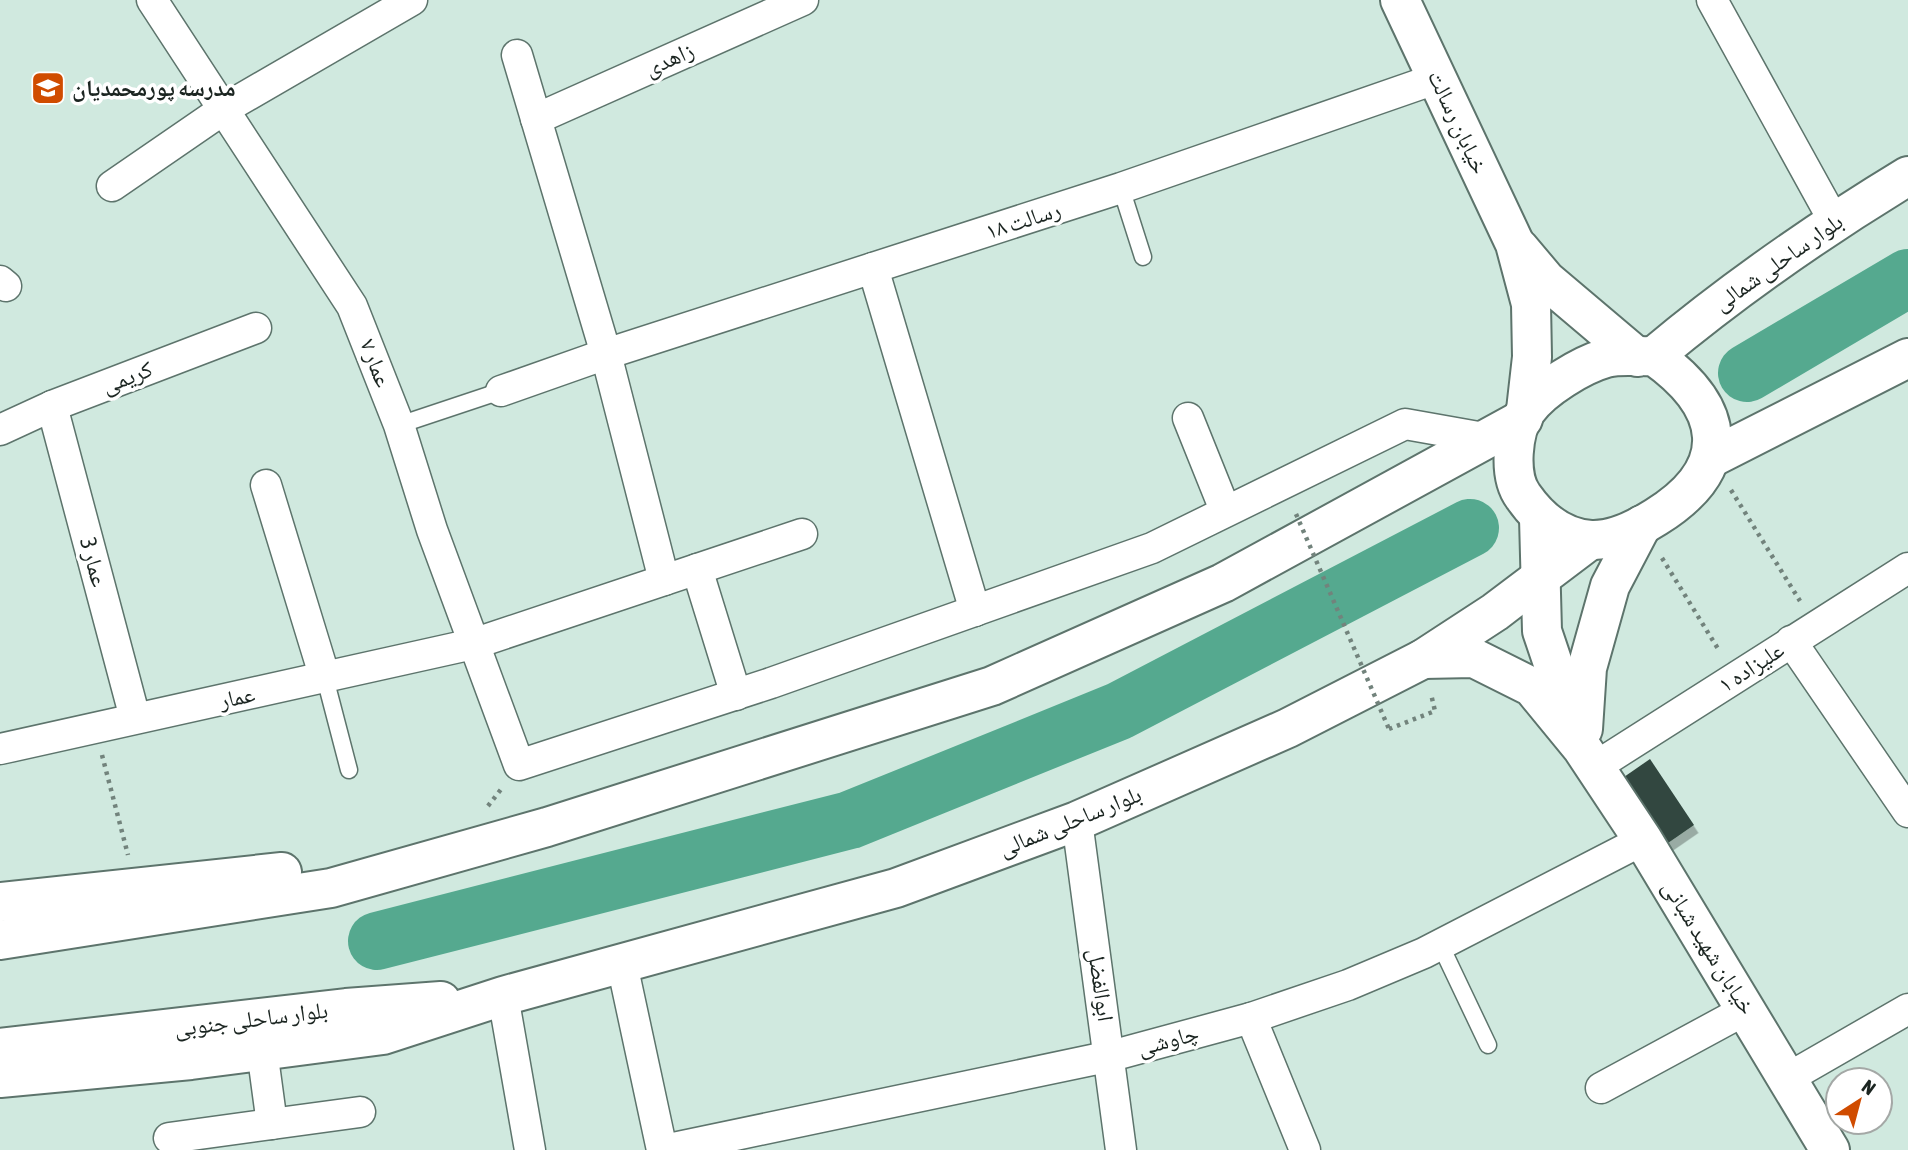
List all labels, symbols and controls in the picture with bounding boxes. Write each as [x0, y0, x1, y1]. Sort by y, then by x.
street label: زاهدی [640, 37, 698, 82]
street label: خیابان رسالت [1422, 66, 1493, 178]
school or university icon: مدرسه پورمحمدیان [29, 69, 67, 107]
place label: مدرسه پورمحمدیان [72, 75, 236, 102]
street label: رسالت ۱۸ [982, 196, 1064, 244]
street label: بلوار ساحلی شمالی [1708, 208, 1848, 317]
street label: عمار ۷ [355, 335, 397, 391]
street label: کریمی [98, 355, 157, 399]
street label: عمار 3 [75, 535, 113, 590]
street label: علیزاده ۱ [1713, 636, 1789, 698]
street label: عمار [216, 680, 258, 714]
street label: بلوار ساحلی شمالی [995, 781, 1145, 862]
street label: خیابان شهید شبانی [1656, 875, 1761, 1020]
street label: ابوالفضل [1082, 947, 1119, 1023]
street label: بلوار ساحلی جنوبی [173, 997, 329, 1042]
street label: چاوشی [1135, 1019, 1202, 1062]
north arrow [1824, 1066, 1894, 1136]
text: N [1858, 1075, 1880, 1099]

